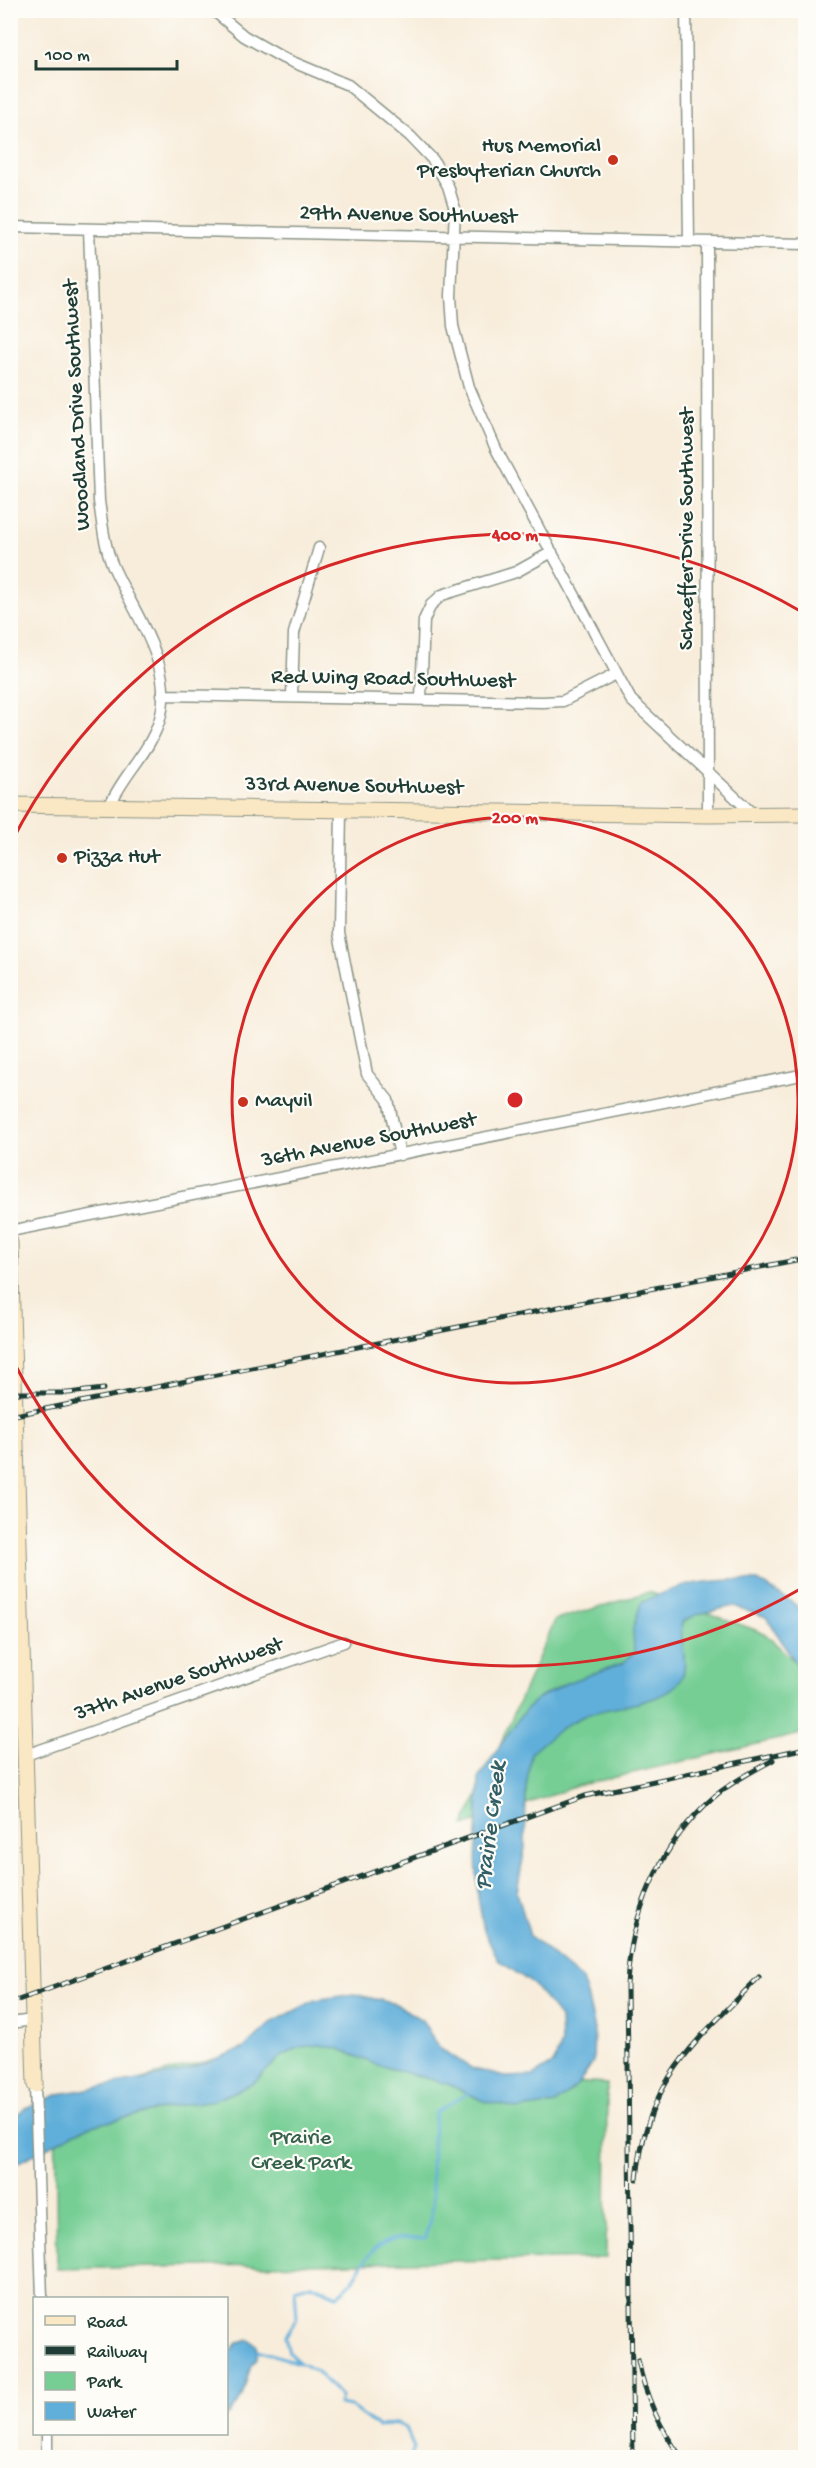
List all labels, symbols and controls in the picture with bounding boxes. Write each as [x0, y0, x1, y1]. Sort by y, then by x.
scale bar [36, 33, 177, 71]
text: 100 m [44, 46, 90, 67]
place label: Hus Memorial Presbyterian Church [416, 134, 601, 185]
marker: Hus Memorial Presbyterian Church [606, 153, 620, 167]
street label: 29th Avenue Southwest [299, 201, 519, 231]
street label: Woodland Drive Southwest [58, 277, 98, 531]
street label: Schaeffer Drive Southwest [675, 406, 701, 650]
text: 400 m [491, 526, 538, 547]
street label: Red Wing Road Southwest [271, 665, 517, 695]
street label: 33rd Avenue Southwest [244, 772, 465, 802]
text: 200 m [492, 809, 538, 830]
place label: Pizza Hut [73, 845, 162, 871]
marker: Pizza Hut [55, 851, 69, 865]
place label: Mayvil [255, 1089, 313, 1115]
centre of rings [505, 1090, 525, 1110]
marker: Mayvil [236, 1095, 250, 1109]
street label: 36th Avenue Southwest [258, 1107, 481, 1175]
street label: 37th Avenue Southwest [71, 1631, 288, 1728]
water label: Prairie Creek [470, 1758, 515, 1892]
park label: Prairie Creek Park [251, 2126, 353, 2177]
legend [33, 2297, 228, 2435]
text: Road [87, 2313, 128, 2334]
text: Railway [87, 2343, 147, 2364]
text: Park [86, 2373, 123, 2394]
text: Water [87, 2403, 137, 2424]

